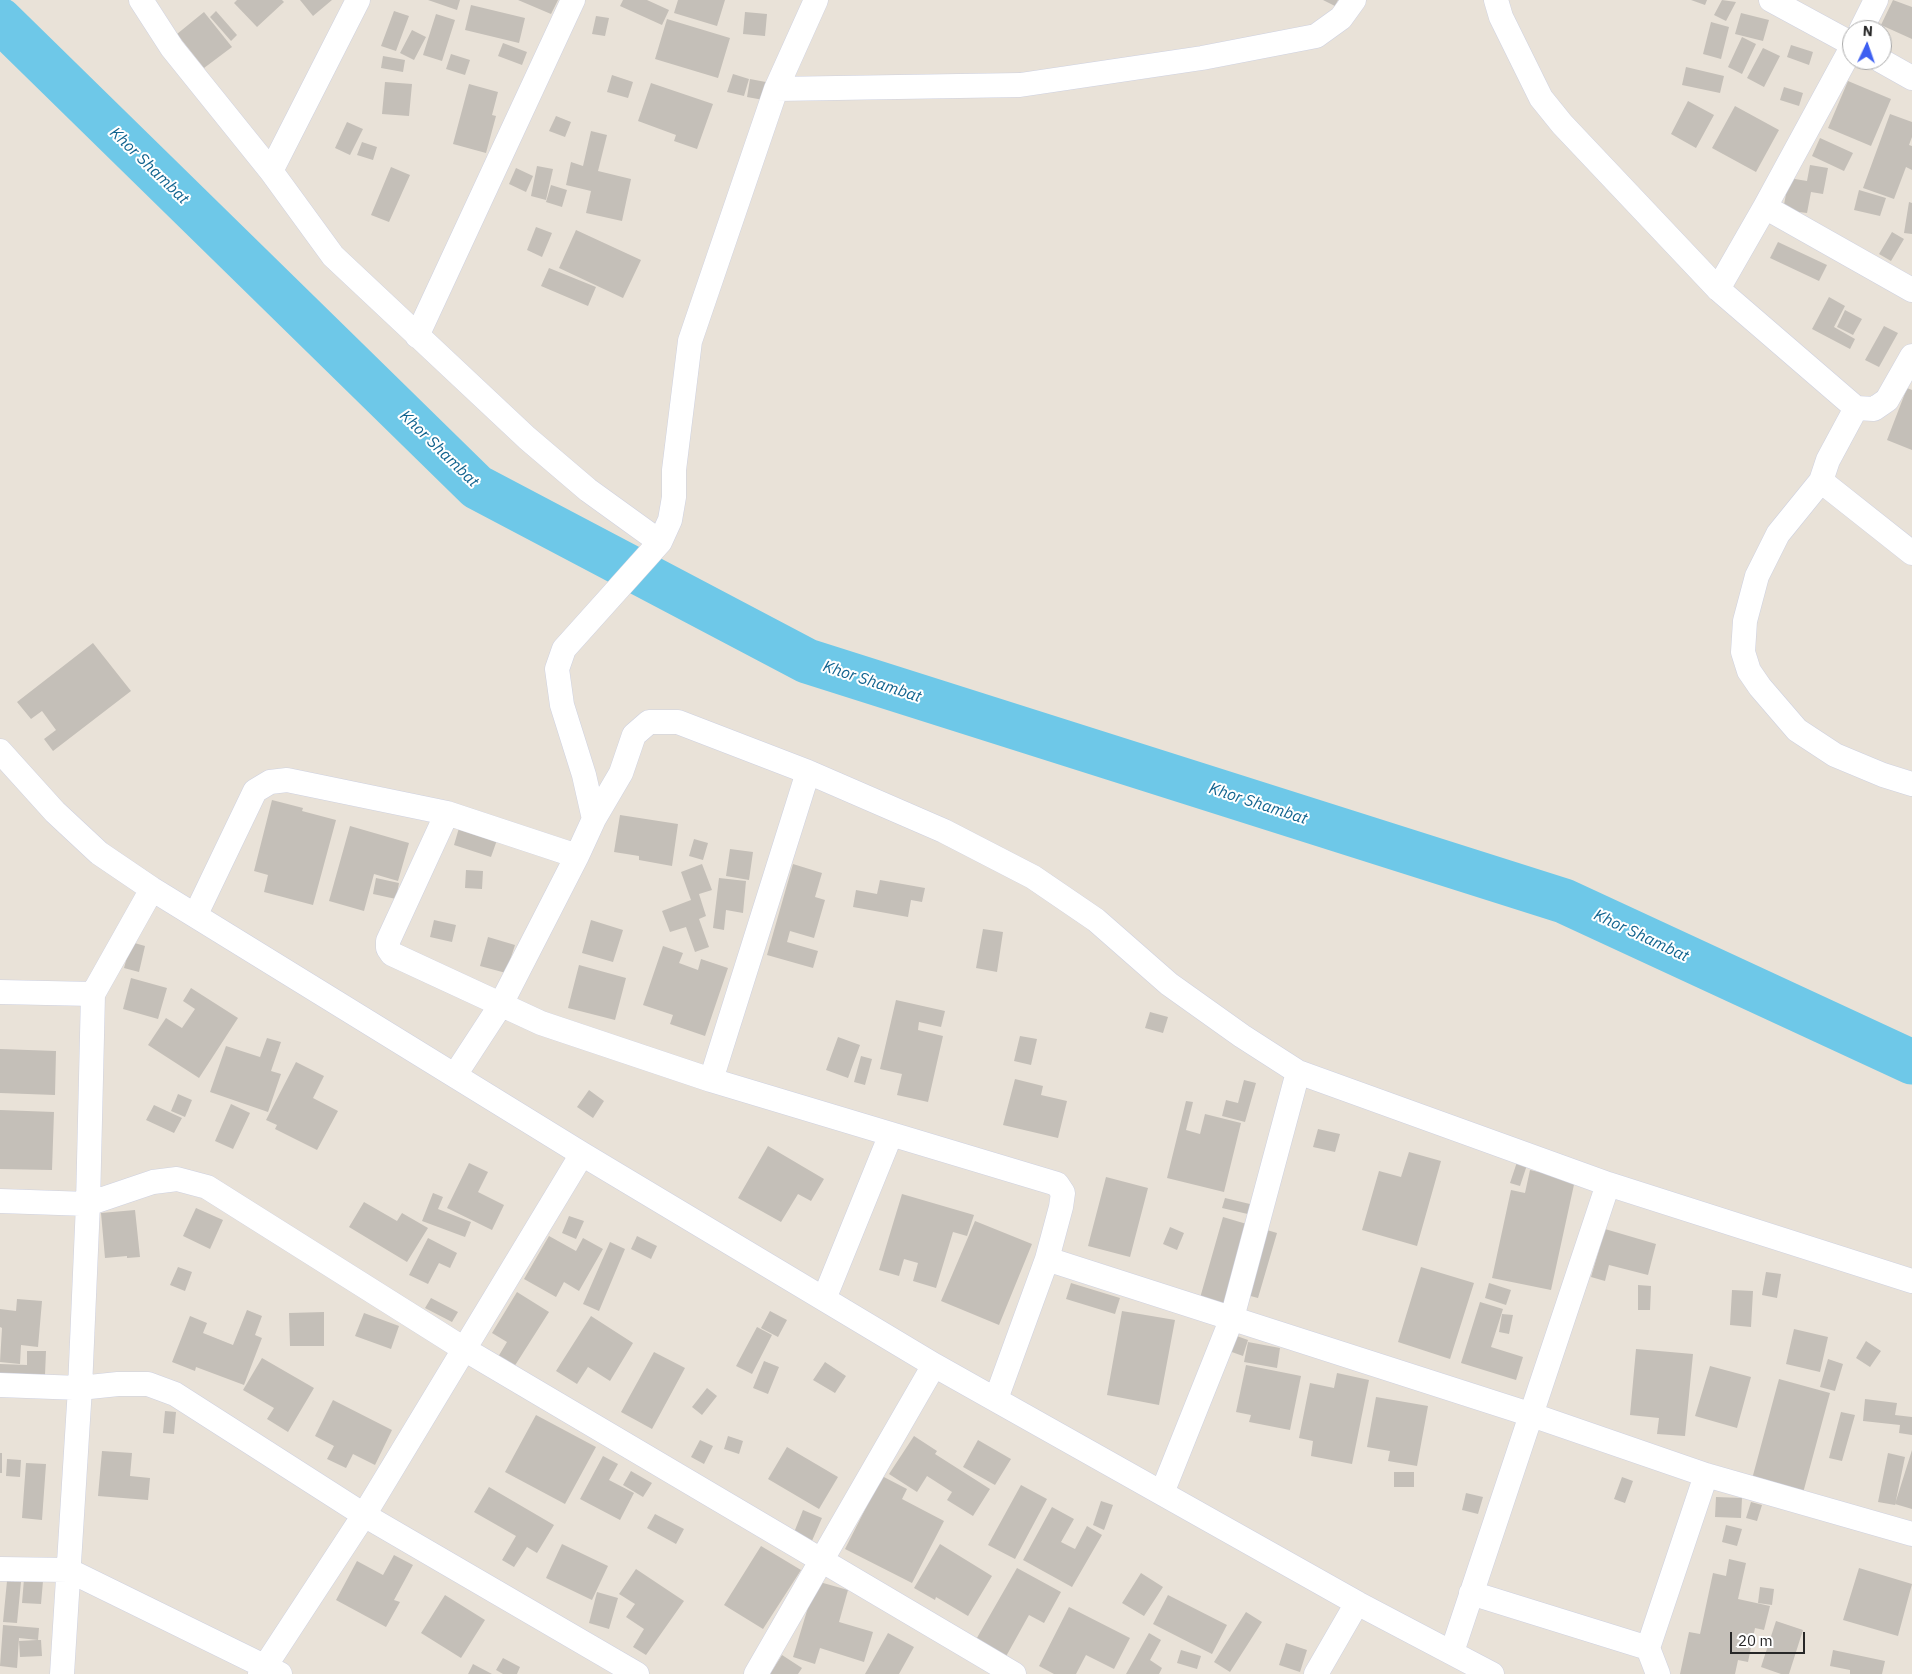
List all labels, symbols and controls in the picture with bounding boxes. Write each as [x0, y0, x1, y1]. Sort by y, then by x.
north arrow [1842, 20, 1892, 70]
text: N [1862, 22, 1873, 40]
water label: Khor Shambat [106, 124, 192, 208]
water label: Khor Shambat [396, 407, 482, 491]
water label: Khor Shambat [821, 657, 923, 707]
water label: Khor Shambat [1207, 779, 1309, 829]
water label: Khor Shambat [1591, 906, 1691, 966]
scale bar [1732, 1622, 1807, 1654]
text: 20 m [1738, 1631, 1773, 1650]

